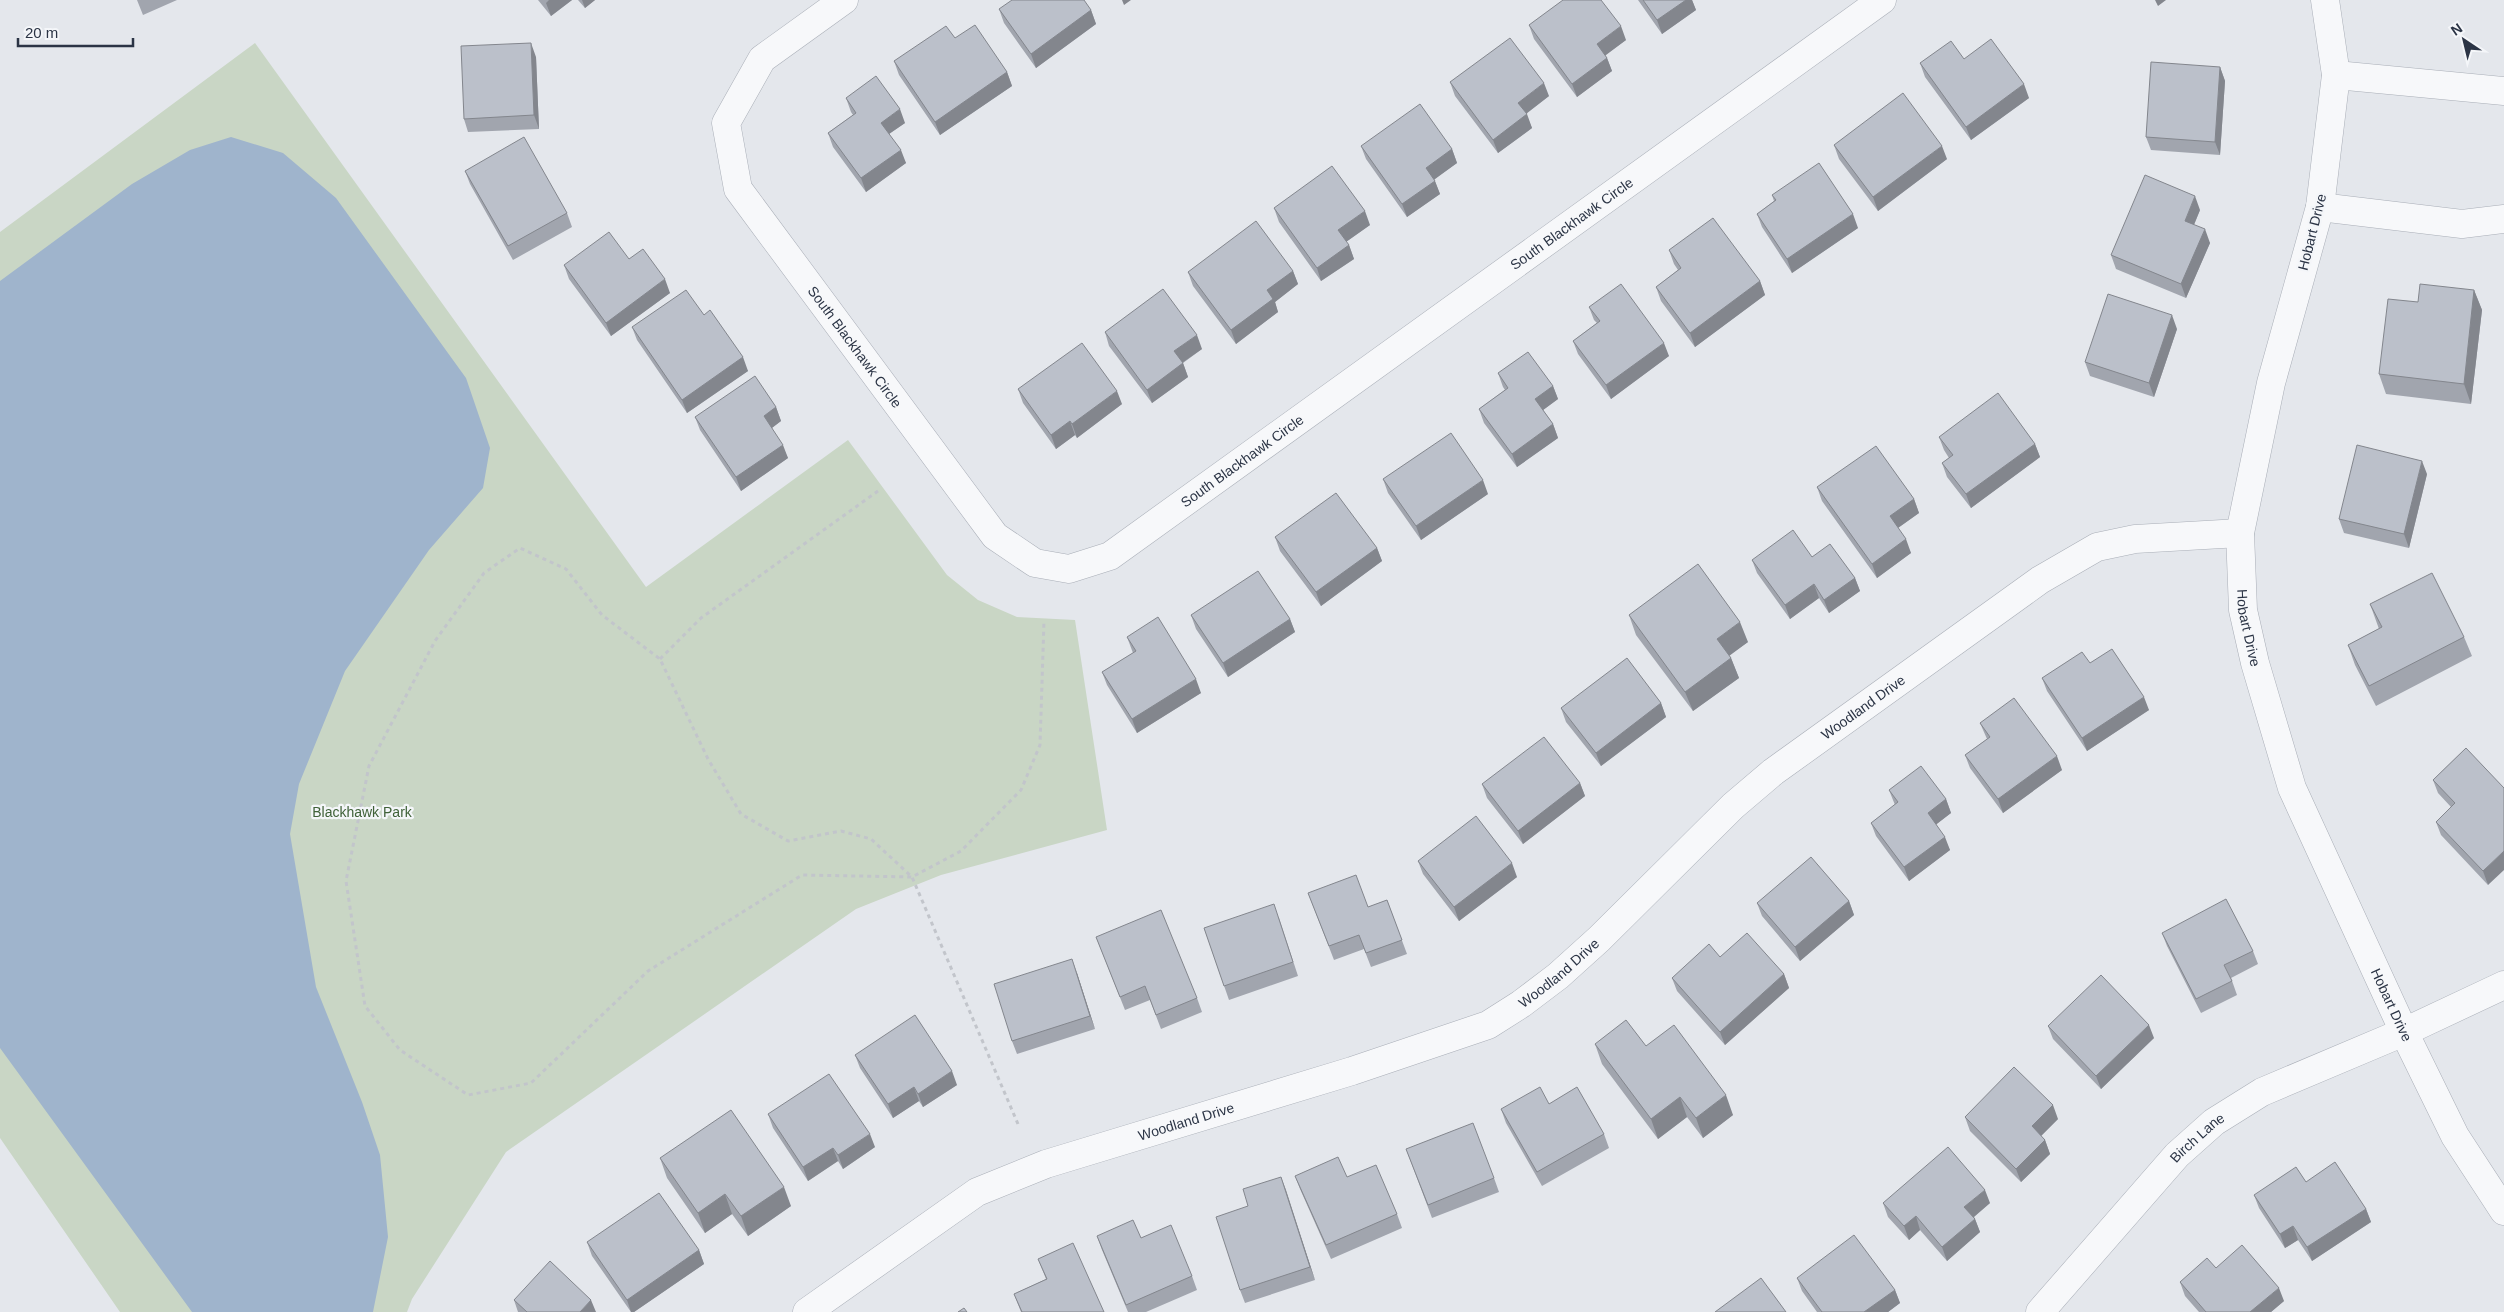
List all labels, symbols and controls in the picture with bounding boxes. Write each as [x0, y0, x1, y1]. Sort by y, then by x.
scale bar [18, 15, 132, 47]
north arrow [2439, 15, 2489, 65]
text: N [2448, 20, 2465, 39]
text: 20 m [25, 24, 58, 41]
street label: South Blackhawk Circle [1507, 174, 1636, 273]
street label: Hobart Drive [2295, 192, 2329, 272]
street label: South Blackhawk Circle [805, 283, 905, 411]
street label: South Blackhawk Circle [1178, 411, 1307, 510]
street label: Hobart Drive [2234, 589, 2264, 668]
street label: Woodland Drive [1818, 672, 1908, 743]
park label: Blackhawk Park [312, 804, 413, 820]
street label: Woodland Drive [1516, 935, 1602, 1011]
street label: Hobart Drive [2368, 966, 2415, 1044]
street label: Woodland Drive [1136, 1099, 1236, 1144]
street label: Birch Lane [2166, 1110, 2227, 1165]

